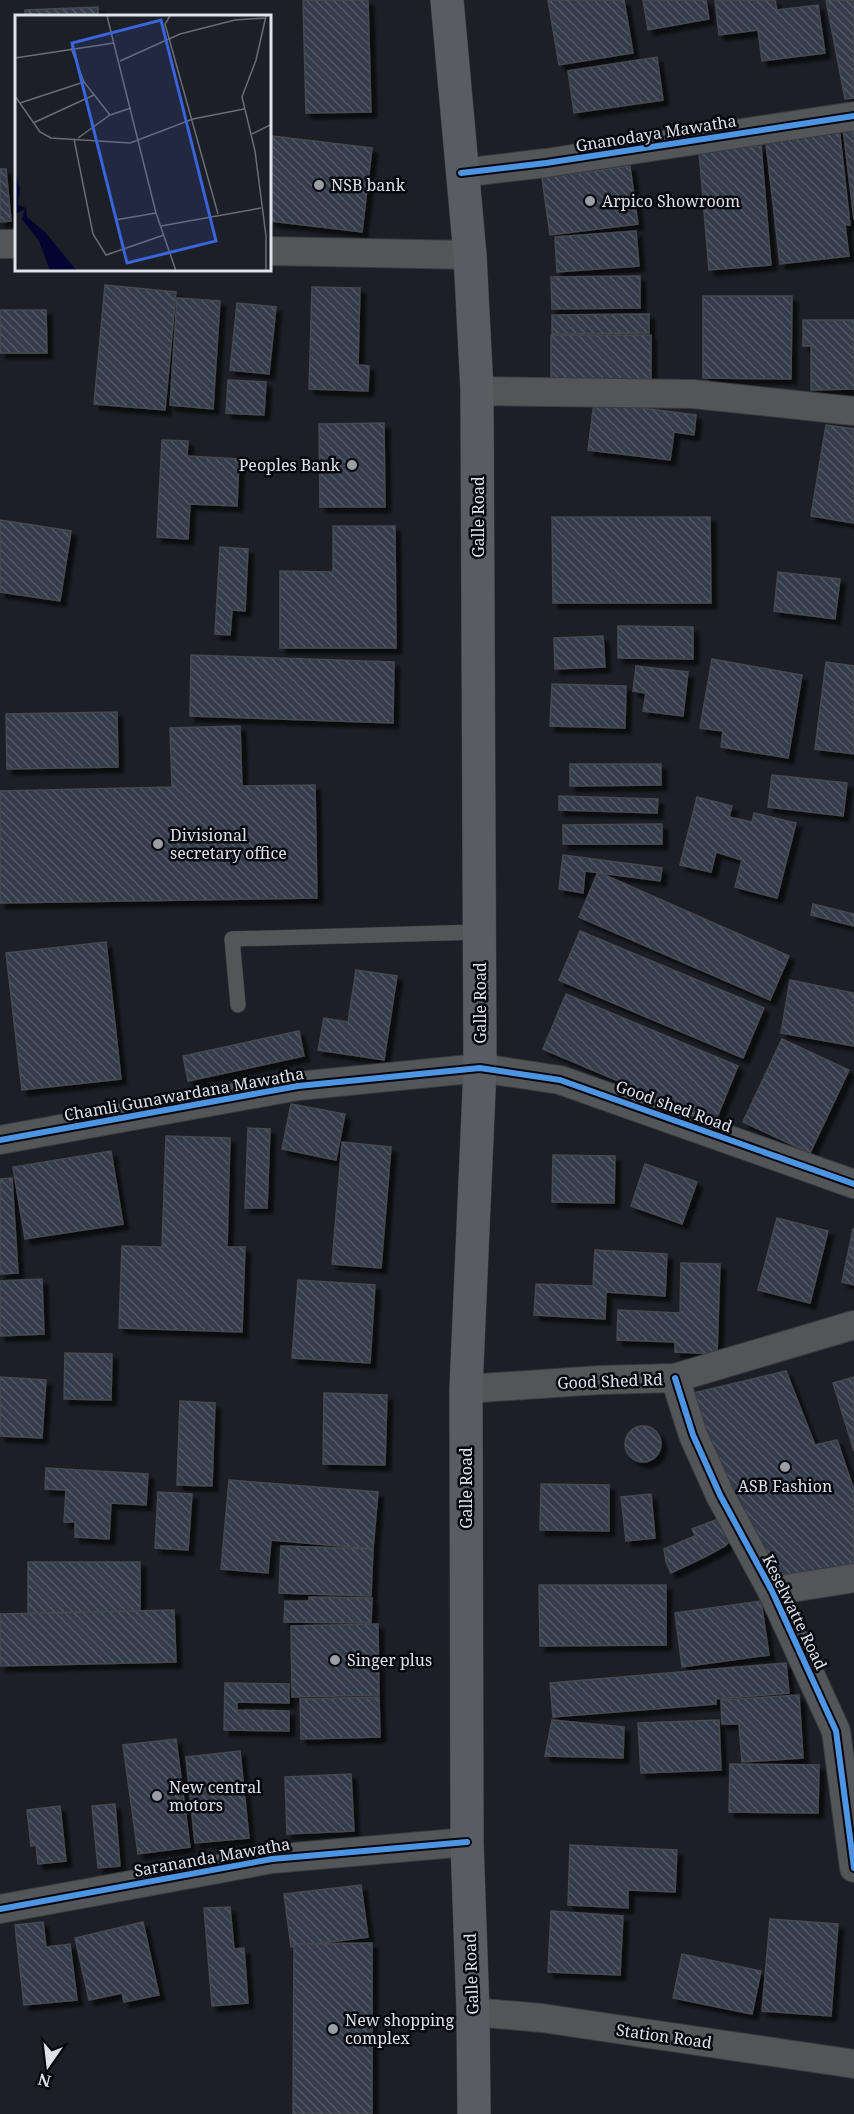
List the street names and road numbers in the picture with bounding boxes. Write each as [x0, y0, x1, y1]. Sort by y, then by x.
street label: Gnanodaya Mawatha [574, 109, 738, 157]
street label: Galle Road [467, 476, 489, 558]
street label: Galle Road [469, 962, 491, 1044]
street label: Chamli Gunawardana Mawatha [62, 1062, 306, 1126]
street label: Good shed Road [613, 1075, 735, 1137]
street label: Good Shed Rd [557, 1368, 663, 1394]
street label: Galle Road [455, 1447, 477, 1529]
street label: Keselwatte Road [758, 1551, 832, 1673]
street label: Sarananda Mawatha [132, 1832, 292, 1882]
street label: Galle Road [459, 1933, 483, 2015]
street label: Station Road [615, 2018, 713, 2054]

